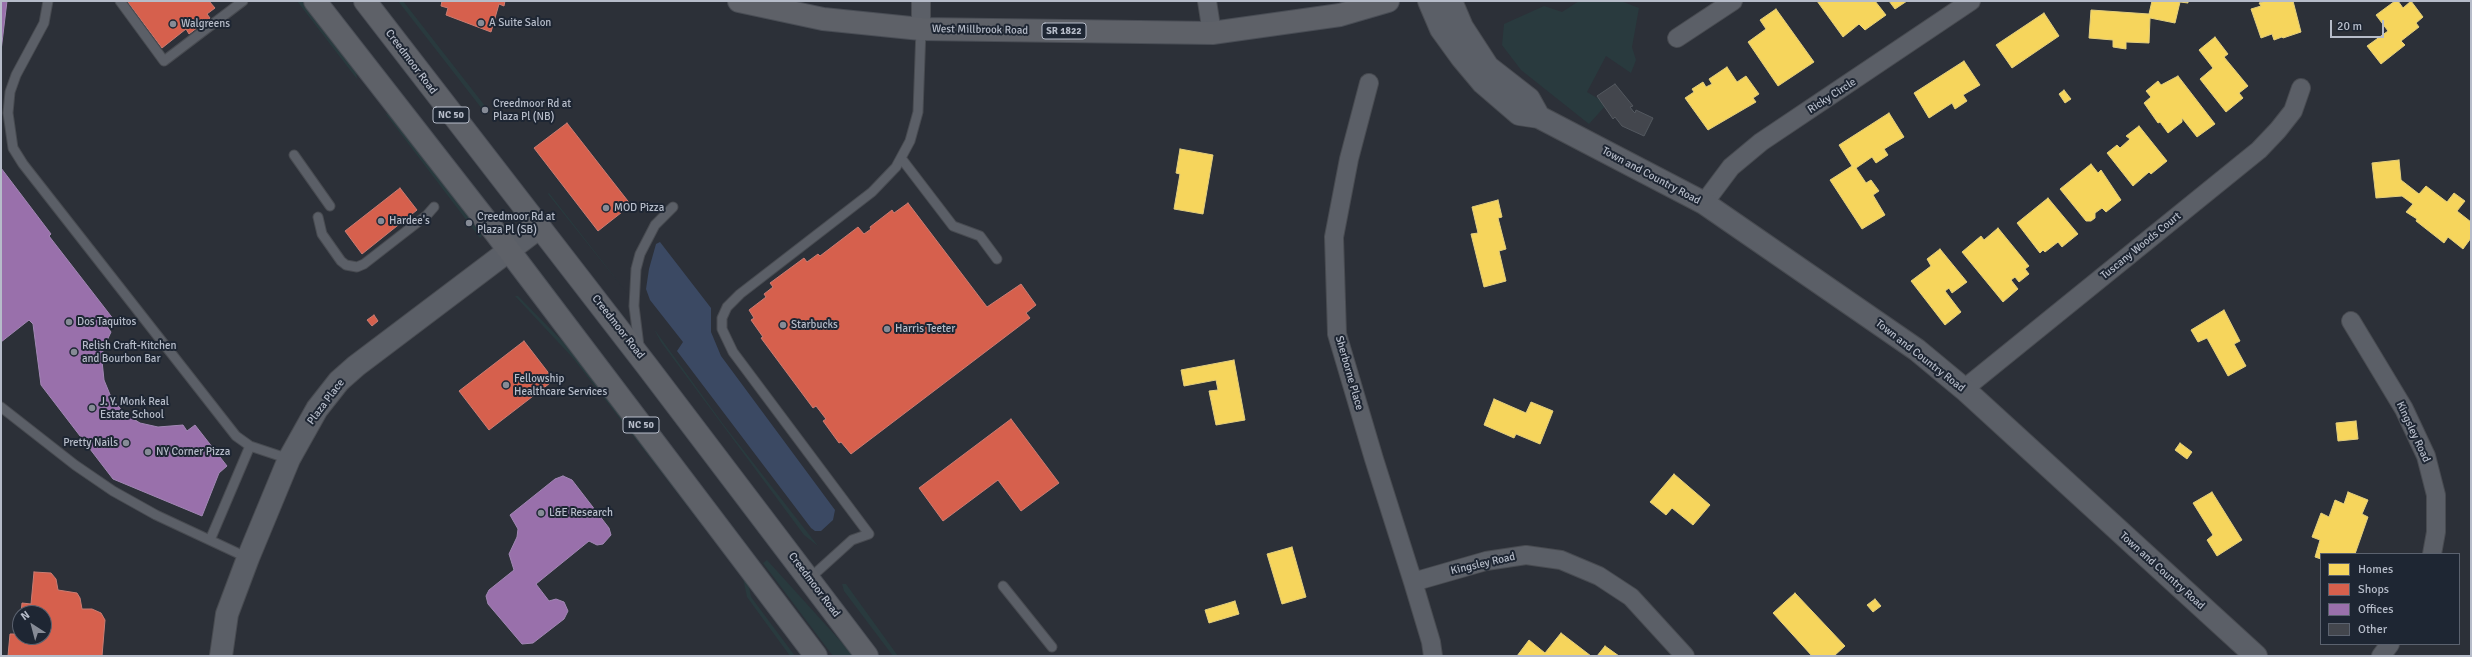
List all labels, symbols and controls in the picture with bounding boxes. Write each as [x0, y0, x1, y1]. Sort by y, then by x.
scale bar [2332, 12, 2386, 38]
place label: A Suite Salon [489, 16, 551, 30]
place label: Walgreens [181, 17, 230, 31]
marker: A Suite Salon [476, 18, 486, 28]
marker: Walgreens [168, 19, 178, 29]
text: 20 m [2337, 19, 2362, 34]
street label: West Millbrook Road [932, 23, 1028, 37]
road number: SR 1822 [1042, 23, 1086, 39]
street label: Creedmoor Road [382, 27, 440, 97]
street label: Ricky Circle [1805, 75, 1859, 117]
place label: Creedmoor Rd at Plaza Pl (NB) [493, 97, 571, 123]
marker: Creedmoor Rd at Plaza Pl (NB) [480, 105, 490, 115]
road number: NC 50 [433, 107, 469, 123]
street label: Town and Country Road [1599, 144, 1703, 208]
place label: MOD Pizza [614, 201, 664, 215]
marker: MOD Pizza [601, 203, 611, 213]
place label: Creedmoor Rd at Plaza Pl (SB) [477, 210, 555, 236]
street label: Tuscany Woods Court [2098, 210, 2184, 282]
place label: Hardee's [389, 214, 430, 228]
marker: Hardee's [376, 216, 386, 226]
marker: Creedmoor Rd at Plaza Pl (SB) [464, 218, 474, 228]
street label: Creedmoor Road [589, 292, 647, 362]
place label: Dos Taquitos [77, 315, 136, 329]
marker: Dos Taquitos [64, 317, 74, 327]
street label: Town and Country Road [1873, 317, 1967, 395]
place label: Starbucks [791, 318, 838, 332]
marker: Starbucks [778, 320, 788, 330]
place label: Harris Teeter [895, 322, 955, 336]
marker: Harris Teeter [882, 324, 892, 334]
street label: Sherborne Place [1332, 334, 1366, 412]
place label: Relish Craft-Kitchen and Bourbon Bar [82, 339, 176, 365]
marker: Relish Craft-Kitchen and Bourbon Bar [69, 347, 79, 357]
place label: Fellowship Healthcare Services [514, 372, 607, 398]
street label: Plaza Place [305, 377, 347, 427]
marker: Fellowship Healthcare Services [501, 380, 511, 390]
place label: J. Y. Monk Real Estate School [100, 395, 169, 421]
street label: Kingsley Road [2393, 399, 2433, 465]
marker: J. Y. Monk Real Estate School [87, 403, 97, 413]
road number: NC 50 [623, 417, 659, 433]
place label: Pretty Nails [63, 436, 118, 450]
marker: Pretty Nails [121, 438, 131, 448]
place label: NY Corner Pizza [156, 445, 230, 459]
marker: NY Corner Pizza [143, 447, 153, 457]
place label: L&E Research [549, 506, 613, 520]
marker: L&E Research [536, 508, 546, 518]
street label: Town and Country Road [2117, 529, 2207, 613]
street label: Creedmoor Road [785, 550, 843, 620]
street label: Kingsley Road [1449, 550, 1517, 578]
legend [2320, 553, 2460, 645]
text: Homes [2358, 562, 2393, 577]
text: Shops [2358, 582, 2389, 597]
text: Offices [2358, 602, 2393, 617]
north arrow [12, 605, 52, 645]
text: N [18, 608, 32, 623]
text: Other [2358, 622, 2387, 637]

